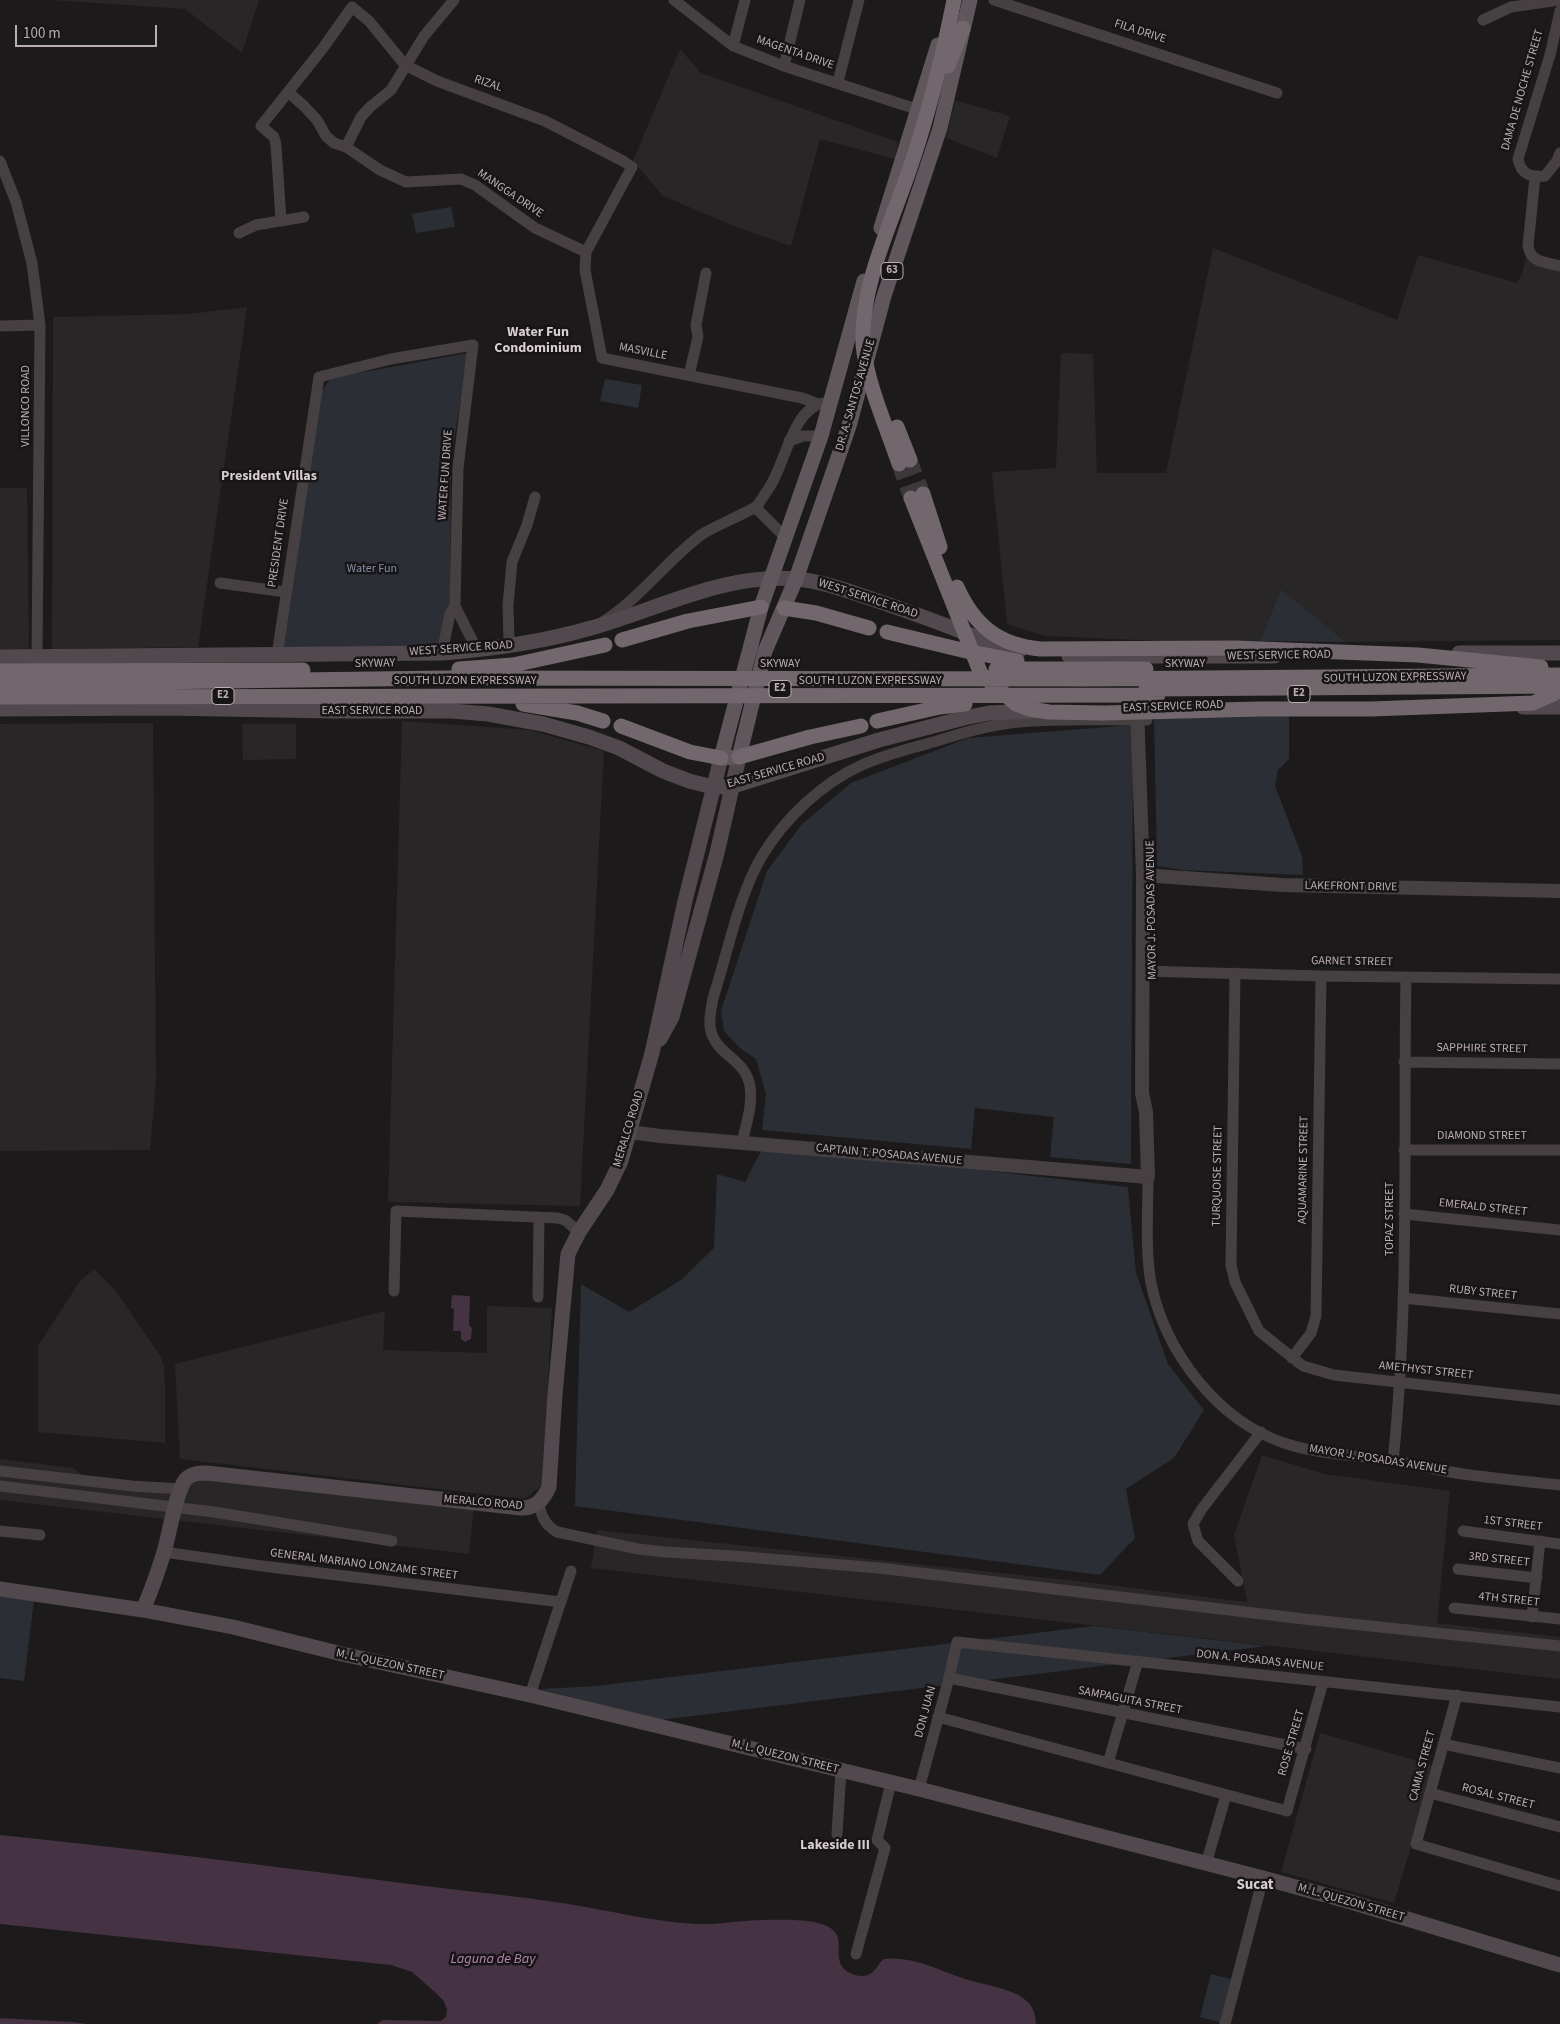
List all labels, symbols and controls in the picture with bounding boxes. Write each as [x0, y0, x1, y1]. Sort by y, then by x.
scale bar [18, 15, 160, 47]
street label: FILA DRIVE [1112, 17, 1168, 47]
text: 100 m [23, 23, 61, 44]
street label: DAMA DE NOCHE STREET [1499, 28, 1547, 152]
street label: MAGENTA DRIVE [754, 33, 836, 73]
street label: RIZAL [472, 73, 504, 95]
street label: MANGGA DRIVE [474, 167, 546, 221]
road number: 63 [881, 262, 903, 280]
district label: Water Fun Condominium [494, 325, 582, 358]
street label: DR. A. SANTOS AVENUE [833, 337, 879, 453]
street label: MASVILLE [618, 340, 668, 364]
street label: VILLONCO ROAD [19, 365, 33, 447]
street label: WATER FUN DRIVE [436, 429, 456, 521]
district label: President Villas [221, 469, 317, 485]
street label: PRESIDENT DRIVE [266, 498, 292, 588]
park label: Water Fun [347, 562, 397, 576]
street label: WEST SERVICE ROAD [816, 576, 920, 622]
street label: WEST SERVICE ROAD [409, 638, 513, 660]
street label: WEST SERVICE ROAD [1227, 648, 1331, 664]
street label: SKYWAY [355, 656, 395, 672]
street label: SKYWAY [760, 657, 800, 671]
street label: SKYWAY [1165, 657, 1205, 671]
street label: SOUTH LUZON EXPRESSWAY [1323, 670, 1467, 686]
street label: SOUTH LUZON EXPRESSWAY [394, 674, 536, 688]
street label: SOUTH LUZON EXPRESSWAY [799, 674, 941, 688]
road number: E2 [769, 681, 791, 698]
road number: E2 [1288, 686, 1310, 702]
road number: E2 [212, 688, 234, 704]
street label: EAST SERVICE ROAD [1122, 698, 1224, 716]
street label: EAST SERVICE ROAD [322, 704, 422, 718]
street label: EAST SERVICE ROAD [725, 750, 827, 792]
street label: MAYOR J. POSADAS AVENUE [1144, 840, 1160, 980]
street label: LAKEFRONT DRIVE [1304, 879, 1398, 895]
street label: GARNET STREET [1311, 954, 1393, 970]
street label: SAPPHIRE STREET [1436, 1041, 1528, 1057]
street label: MERALCO ROAD [611, 1089, 647, 1169]
street label: AQUAMARINE STREET [1296, 1116, 1312, 1224]
street label: TURQUOISE STREET [1210, 1125, 1226, 1227]
street label: DIAMOND STREET [1437, 1129, 1527, 1143]
street label: CAPTAIN T. POSADAS AVENUE [815, 1141, 963, 1169]
street label: TOPAZ STREET [1383, 1182, 1397, 1256]
street label: EMERALD STREET [1438, 1196, 1528, 1220]
street label: RUBY STREET [1448, 1282, 1518, 1304]
street label: AMETHYST STREET [1378, 1359, 1474, 1383]
street label: MAYOR J. POSADAS AVENUE [1308, 1442, 1448, 1478]
street label: MERALCO ROAD [443, 1492, 523, 1514]
street label: 1ST STREET [1483, 1513, 1543, 1535]
street label: GENERAL MARIANO LONZAME STREET [269, 1546, 459, 1584]
street label: 3RD STREET [1468, 1550, 1530, 1570]
street label: 4TH STREET [1478, 1590, 1540, 1610]
street label: M. L. QUEZON STREET [335, 1646, 445, 1684]
street label: DON A. POSADAS AVENUE [1195, 1647, 1325, 1675]
street label: DON JUAN [912, 1684, 940, 1740]
street label: SAMPAGUITA STREET [1077, 1684, 1183, 1718]
street label: ROSE STREET [1276, 1708, 1308, 1778]
street label: CAMIA STREET [1407, 1729, 1439, 1803]
street label: M. L. QUEZON STREET [730, 1737, 840, 1777]
street label: ROSAL STREET [1460, 1781, 1536, 1813]
district label: Lakeside III [800, 1838, 870, 1854]
district label: Sucat [1236, 1877, 1274, 1895]
street label: M. L. QUEZON STREET [1296, 1881, 1406, 1925]
water label: Laguna de Bay [451, 1952, 535, 1968]

